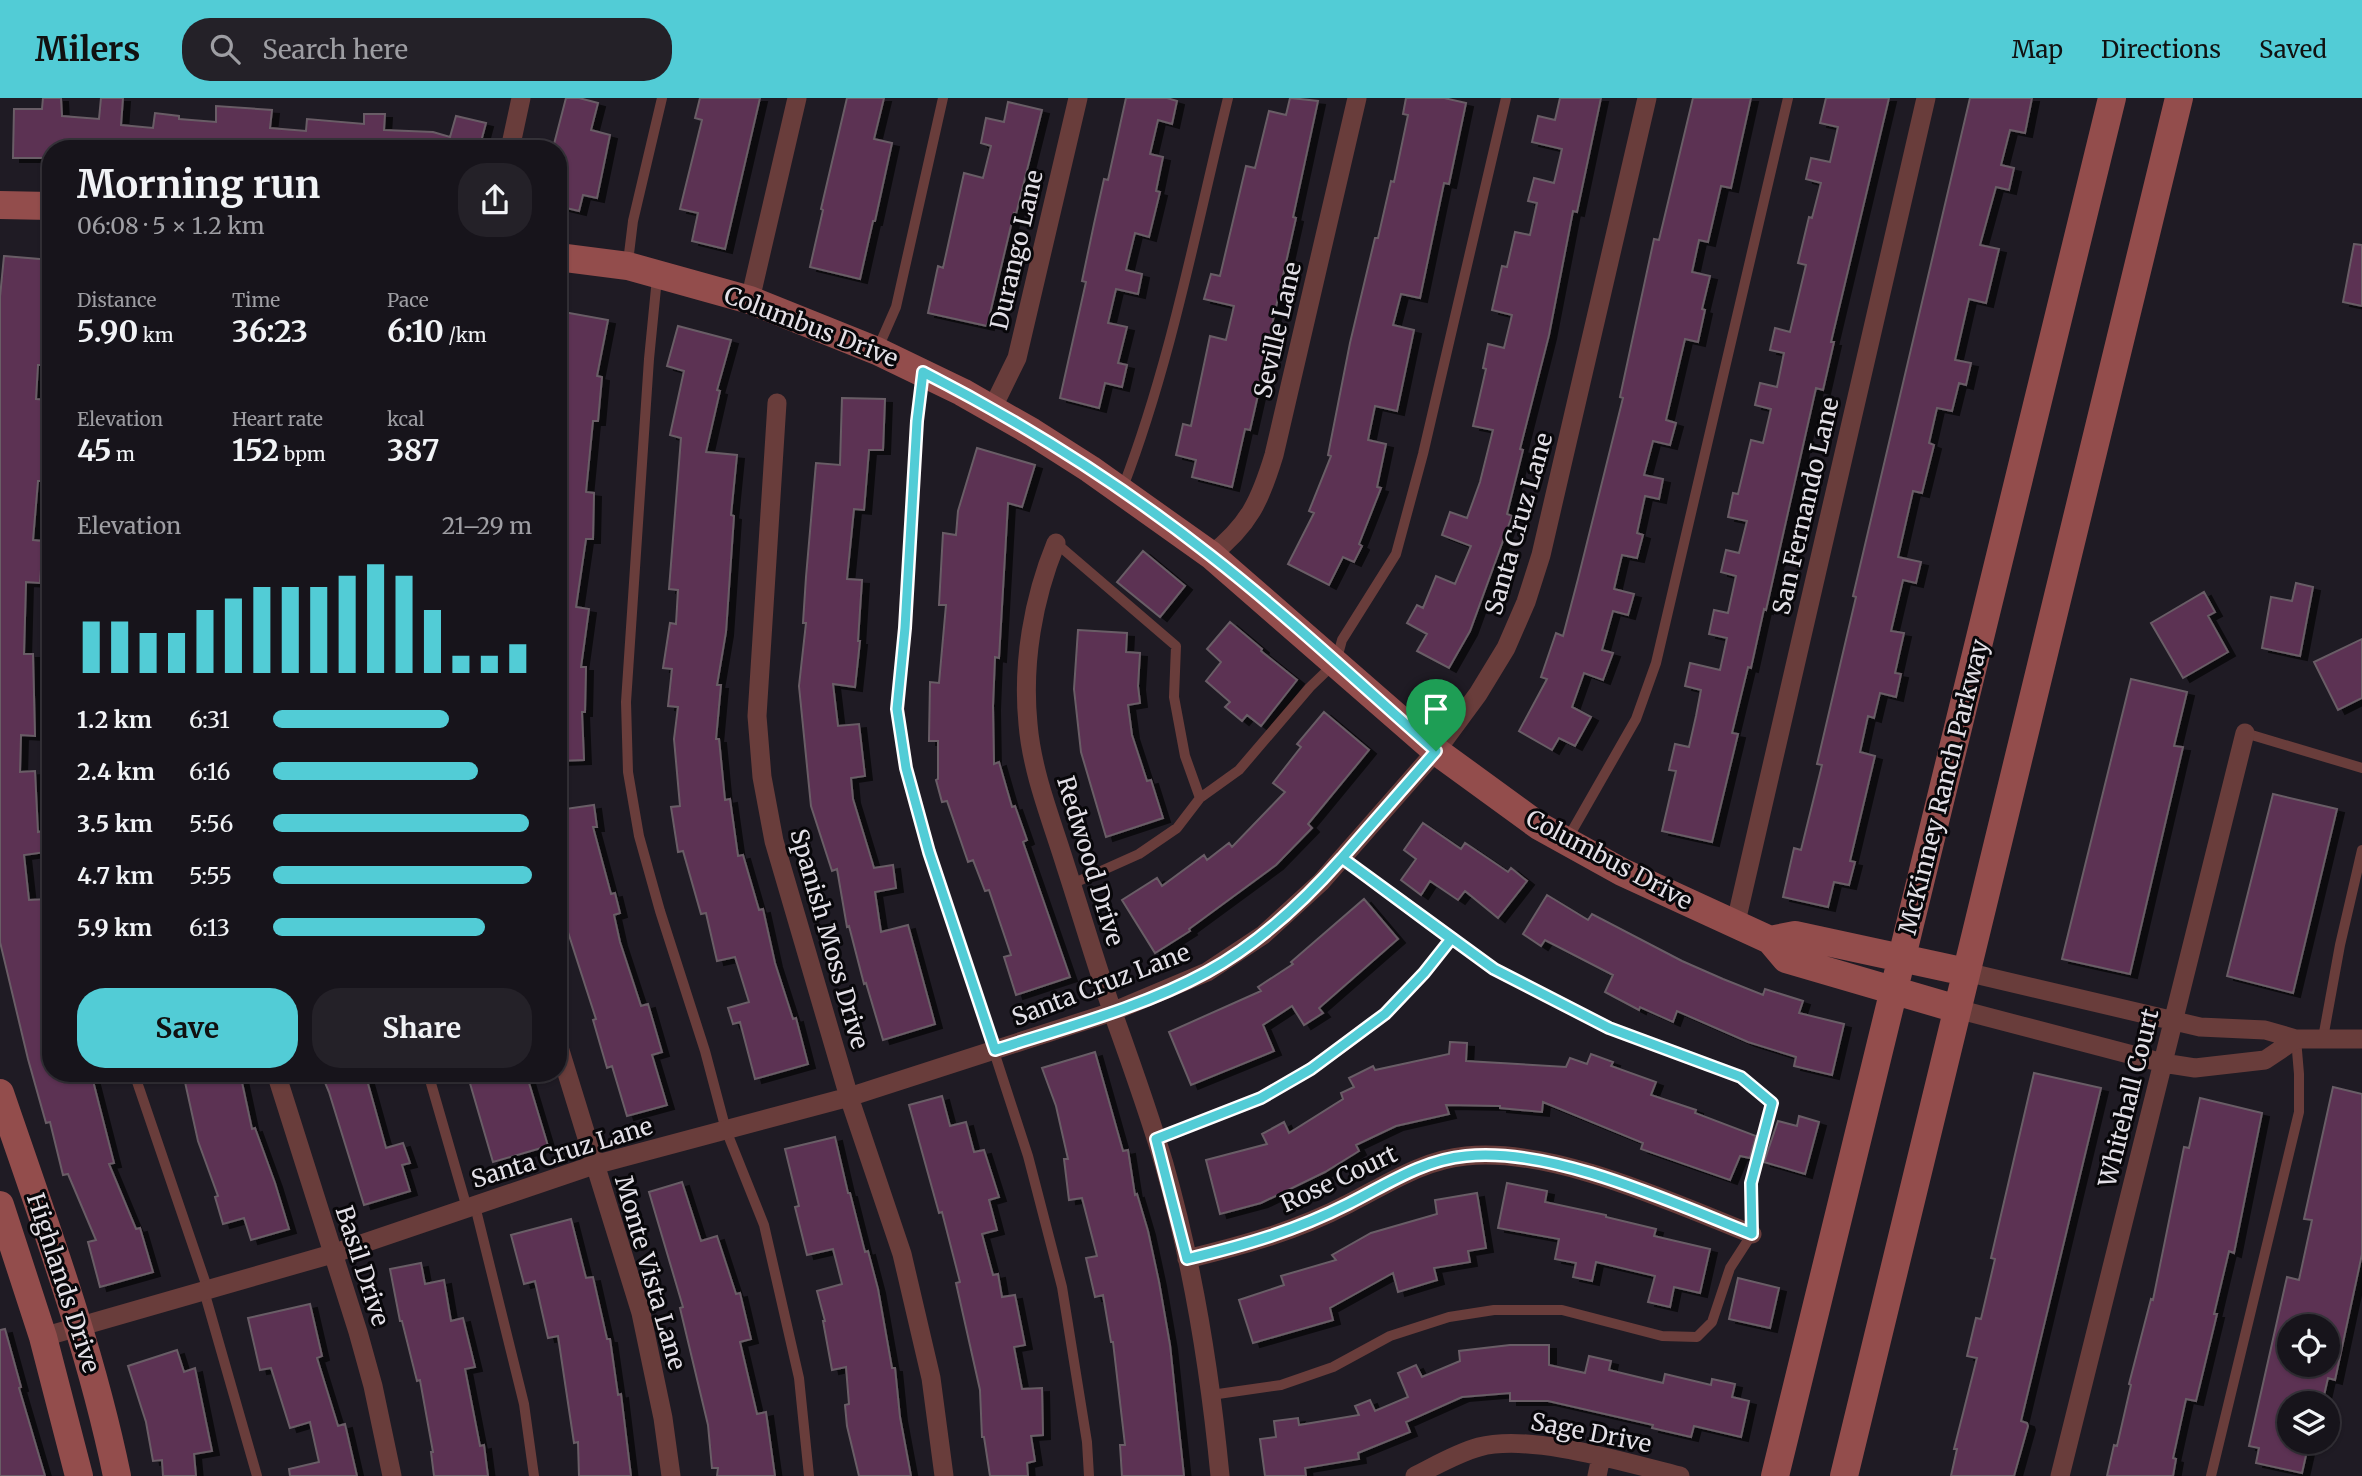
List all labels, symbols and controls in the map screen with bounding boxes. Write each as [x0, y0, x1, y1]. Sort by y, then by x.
search box [182, 18, 672, 81]
text: Milers [35, 29, 140, 70]
icon: search [206, 30, 244, 68]
text: Search here [262, 33, 408, 66]
text: Map [2012, 34, 2063, 65]
text: Directions [2101, 34, 2221, 65]
text: Saved [2259, 34, 2327, 65]
text: Morning run [77, 161, 320, 208]
button: share [458, 163, 532, 237]
street label: Durango Lane [983, 167, 1050, 333]
text: 06:08 · 5 × 1.2 km [77, 211, 265, 240]
street label: Seville Lane [1247, 259, 1308, 401]
street label: Columbus Drive [720, 279, 903, 374]
text: Distance [77, 288, 156, 312]
text: Time [232, 288, 280, 312]
text: Pace [387, 288, 429, 312]
text: 5.90 [77, 312, 138, 350]
text: 36:23 [232, 312, 308, 350]
text: 6:10 [387, 312, 444, 350]
text: km [138, 323, 174, 347]
text: /km [444, 323, 487, 347]
street label: San Fernando Lane [1765, 394, 1846, 618]
text: Elevation [77, 407, 163, 431]
text: Heart rate [232, 407, 323, 431]
text: kcal [387, 407, 424, 431]
street label: Santa Cruz Lane [1478, 429, 1559, 619]
text: 45 [77, 431, 111, 469]
text: 152 [232, 431, 279, 469]
text: 387 [387, 431, 439, 469]
text: m [111, 442, 135, 466]
text: bpm [279, 442, 326, 466]
text: Elevation [77, 511, 181, 540]
text: 21–29 m [442, 511, 532, 540]
street label: McKinney Ranch Parkway [1892, 636, 1995, 938]
pin [1406, 679, 1466, 751]
icon: arrive [1417, 690, 1455, 728]
text: 1.2 km [77, 705, 152, 734]
text: 6:31 [189, 705, 230, 734]
text: 2.4 km [77, 757, 155, 786]
text: 6:16 [189, 757, 230, 786]
street label: Redwood Drive [1050, 772, 1131, 949]
street label: Columbus Drive [1521, 803, 1698, 916]
text: 3.5 km [77, 809, 153, 838]
text: 5:56 [189, 809, 233, 838]
street label: Spanish Moss Drive [783, 825, 876, 1052]
text: 4.7 km [77, 861, 154, 890]
text: 5:55 [189, 861, 232, 890]
text: 5.9 km [77, 913, 152, 942]
text: 6:13 [189, 913, 230, 942]
street label: Santa Cruz Lane [1007, 936, 1194, 1033]
button: Save [77, 988, 298, 1068]
button: Share [312, 988, 532, 1068]
street label: Whitehall Court [2091, 1005, 2166, 1191]
street label: Santa Cruz Lane [467, 1110, 656, 1195]
street label: Rose Court [1276, 1138, 1403, 1219]
street label: Monte Vista Lane [608, 1172, 693, 1374]
street label: Highlands Drive [20, 1189, 107, 1377]
street label: Basil Drive [329, 1202, 396, 1330]
map controls [2277, 1314, 2340, 1454]
button: locate [2277, 1314, 2340, 1377]
button: layers [2277, 1391, 2340, 1454]
street label: Sage Drive [1528, 1406, 1654, 1459]

